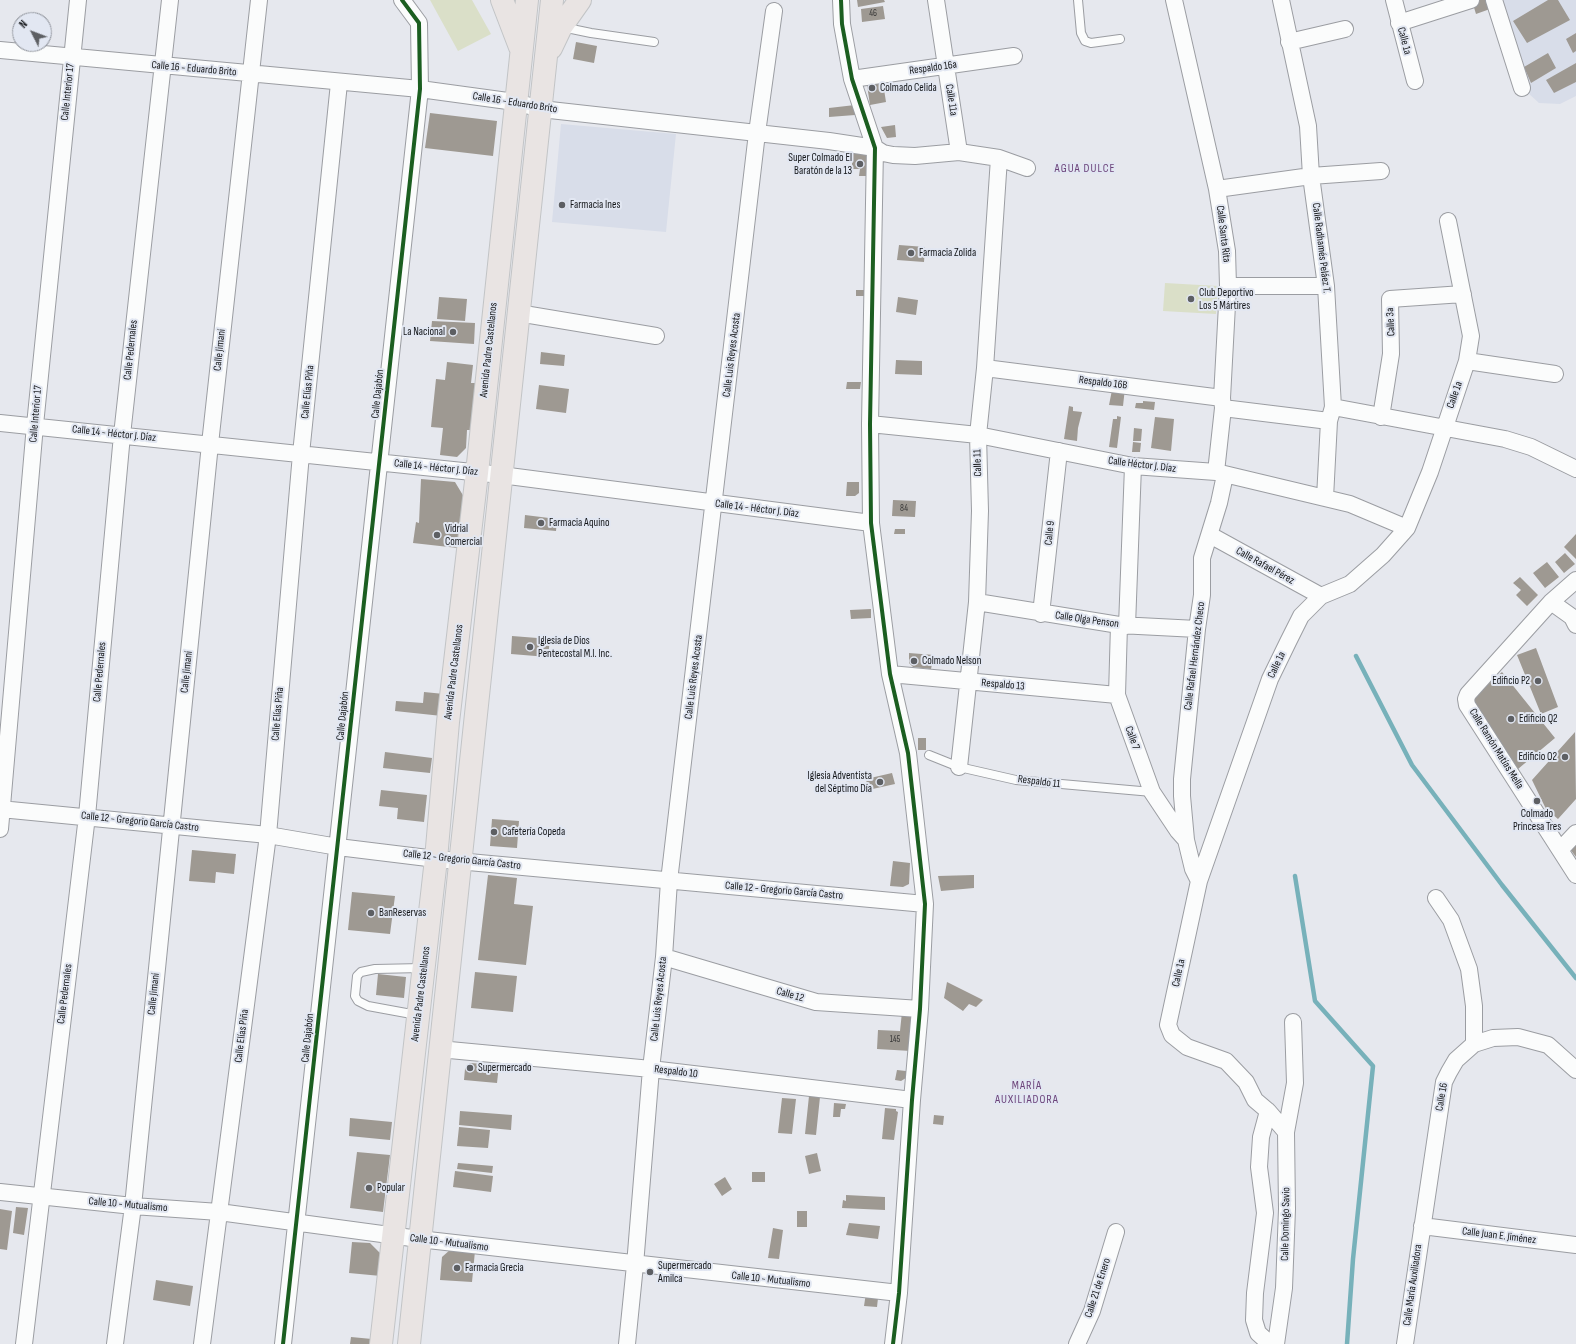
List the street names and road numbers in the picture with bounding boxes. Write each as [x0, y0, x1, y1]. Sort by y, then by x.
street label: Calle 1a [1394, 26, 1414, 56]
street label: Respaldo 16a [908, 58, 958, 78]
street label: Calle 16 - Eduardo Brito [151, 59, 237, 79]
street label: Calle Interior 17 [58, 63, 78, 121]
street label: Calle 11a [942, 83, 960, 117]
street label: Calle 16 - Eduardo Brito [472, 90, 558, 116]
street label: Calle Radhamés Peláez T. [1309, 202, 1333, 294]
street label: Calle Santa Rita [1213, 205, 1233, 263]
street label: Avenida Padre Castellanos [477, 302, 501, 398]
street label: Calle 3a [1384, 307, 1398, 337]
street label: Calle Luis Reyes Acosta [720, 312, 744, 398]
street label: Calle Pedernales [121, 319, 141, 381]
street label: Calle Jimaní [211, 328, 229, 372]
street label: Calle Elías Piña [299, 365, 317, 419]
street label: Calle Dajabón [369, 369, 387, 419]
street label: Respaldo 16B [1078, 373, 1128, 393]
street label: Calle 1a [1444, 380, 1466, 410]
street label: Calle Interior 17 [27, 385, 45, 443]
street label: Calle 14 - Héctor J. Díaz [71, 423, 157, 445]
street label: Calle 11 [971, 449, 985, 477]
street label: Calle Héctor J. Díaz [1107, 454, 1177, 476]
street label: Calle 14 - Héctor J. Díaz [393, 457, 479, 479]
street label: Calle 14 - Héctor J. Díaz [714, 497, 800, 521]
street label: Calle 9 [1042, 520, 1058, 546]
street label: Calle Rafael Pérez [1233, 545, 1297, 587]
street label: Calle Rafael Hernández Checo [1182, 601, 1208, 711]
street label: Calle Olga Penson [1054, 609, 1120, 631]
street label: Avenida Padre Castellanos [442, 624, 466, 720]
street label: Calle Luis Reyes Acosta [682, 634, 706, 720]
street label: Calle Pedernales [91, 641, 109, 703]
street label: Calle Jimaní [178, 650, 196, 694]
street label: Calle 1a [1265, 650, 1289, 680]
street label: Respaldo 13 [981, 677, 1025, 693]
street label: Calle Elías Piña [269, 687, 287, 741]
street label: Calle Dajabón [334, 691, 352, 741]
street label: Calle Ramón Matías Mella [1466, 706, 1526, 792]
street label: Calle 7 [1122, 724, 1142, 752]
street label: Respaldo 11 [1017, 773, 1061, 791]
street label: Calle 12 - Gregorio García Castro [80, 809, 200, 835]
street label: Calle 12 - Gregorio García Castro [402, 847, 522, 873]
street label: Calle 12 - Gregorio García Castro [724, 879, 844, 903]
street label: Avenida Padre Castellanos [409, 946, 433, 1042]
street label: Calle Luis Reyes Acosta [648, 956, 670, 1042]
street label: Calle 1a [1170, 958, 1188, 988]
street label: Calle Pedernales [55, 963, 75, 1025]
street label: Calle Jimaní [145, 972, 163, 1016]
street label: Calle 12 [775, 985, 805, 1005]
street label: Calle Elías Piña [232, 1008, 252, 1064]
street label: Calle Dajabón [299, 1013, 317, 1063]
street label: Respaldo 10 [653, 1063, 699, 1081]
street label: Calle 16 [1433, 1082, 1451, 1112]
street label: Calle Domingo Savio [1279, 1187, 1293, 1261]
street label: Calle 10 - Mutualismo [88, 1195, 168, 1215]
street label: Calle Juan E. Jiménez [1461, 1225, 1537, 1247]
street label: Calle 10 - Mutualismo [409, 1232, 489, 1254]
street label: Calle María Auxiliadora [1401, 1243, 1425, 1327]
street label: Calle 21 de Enero [1082, 1257, 1114, 1319]
street label: Calle 10 - Mutualismo [731, 1269, 811, 1291]

